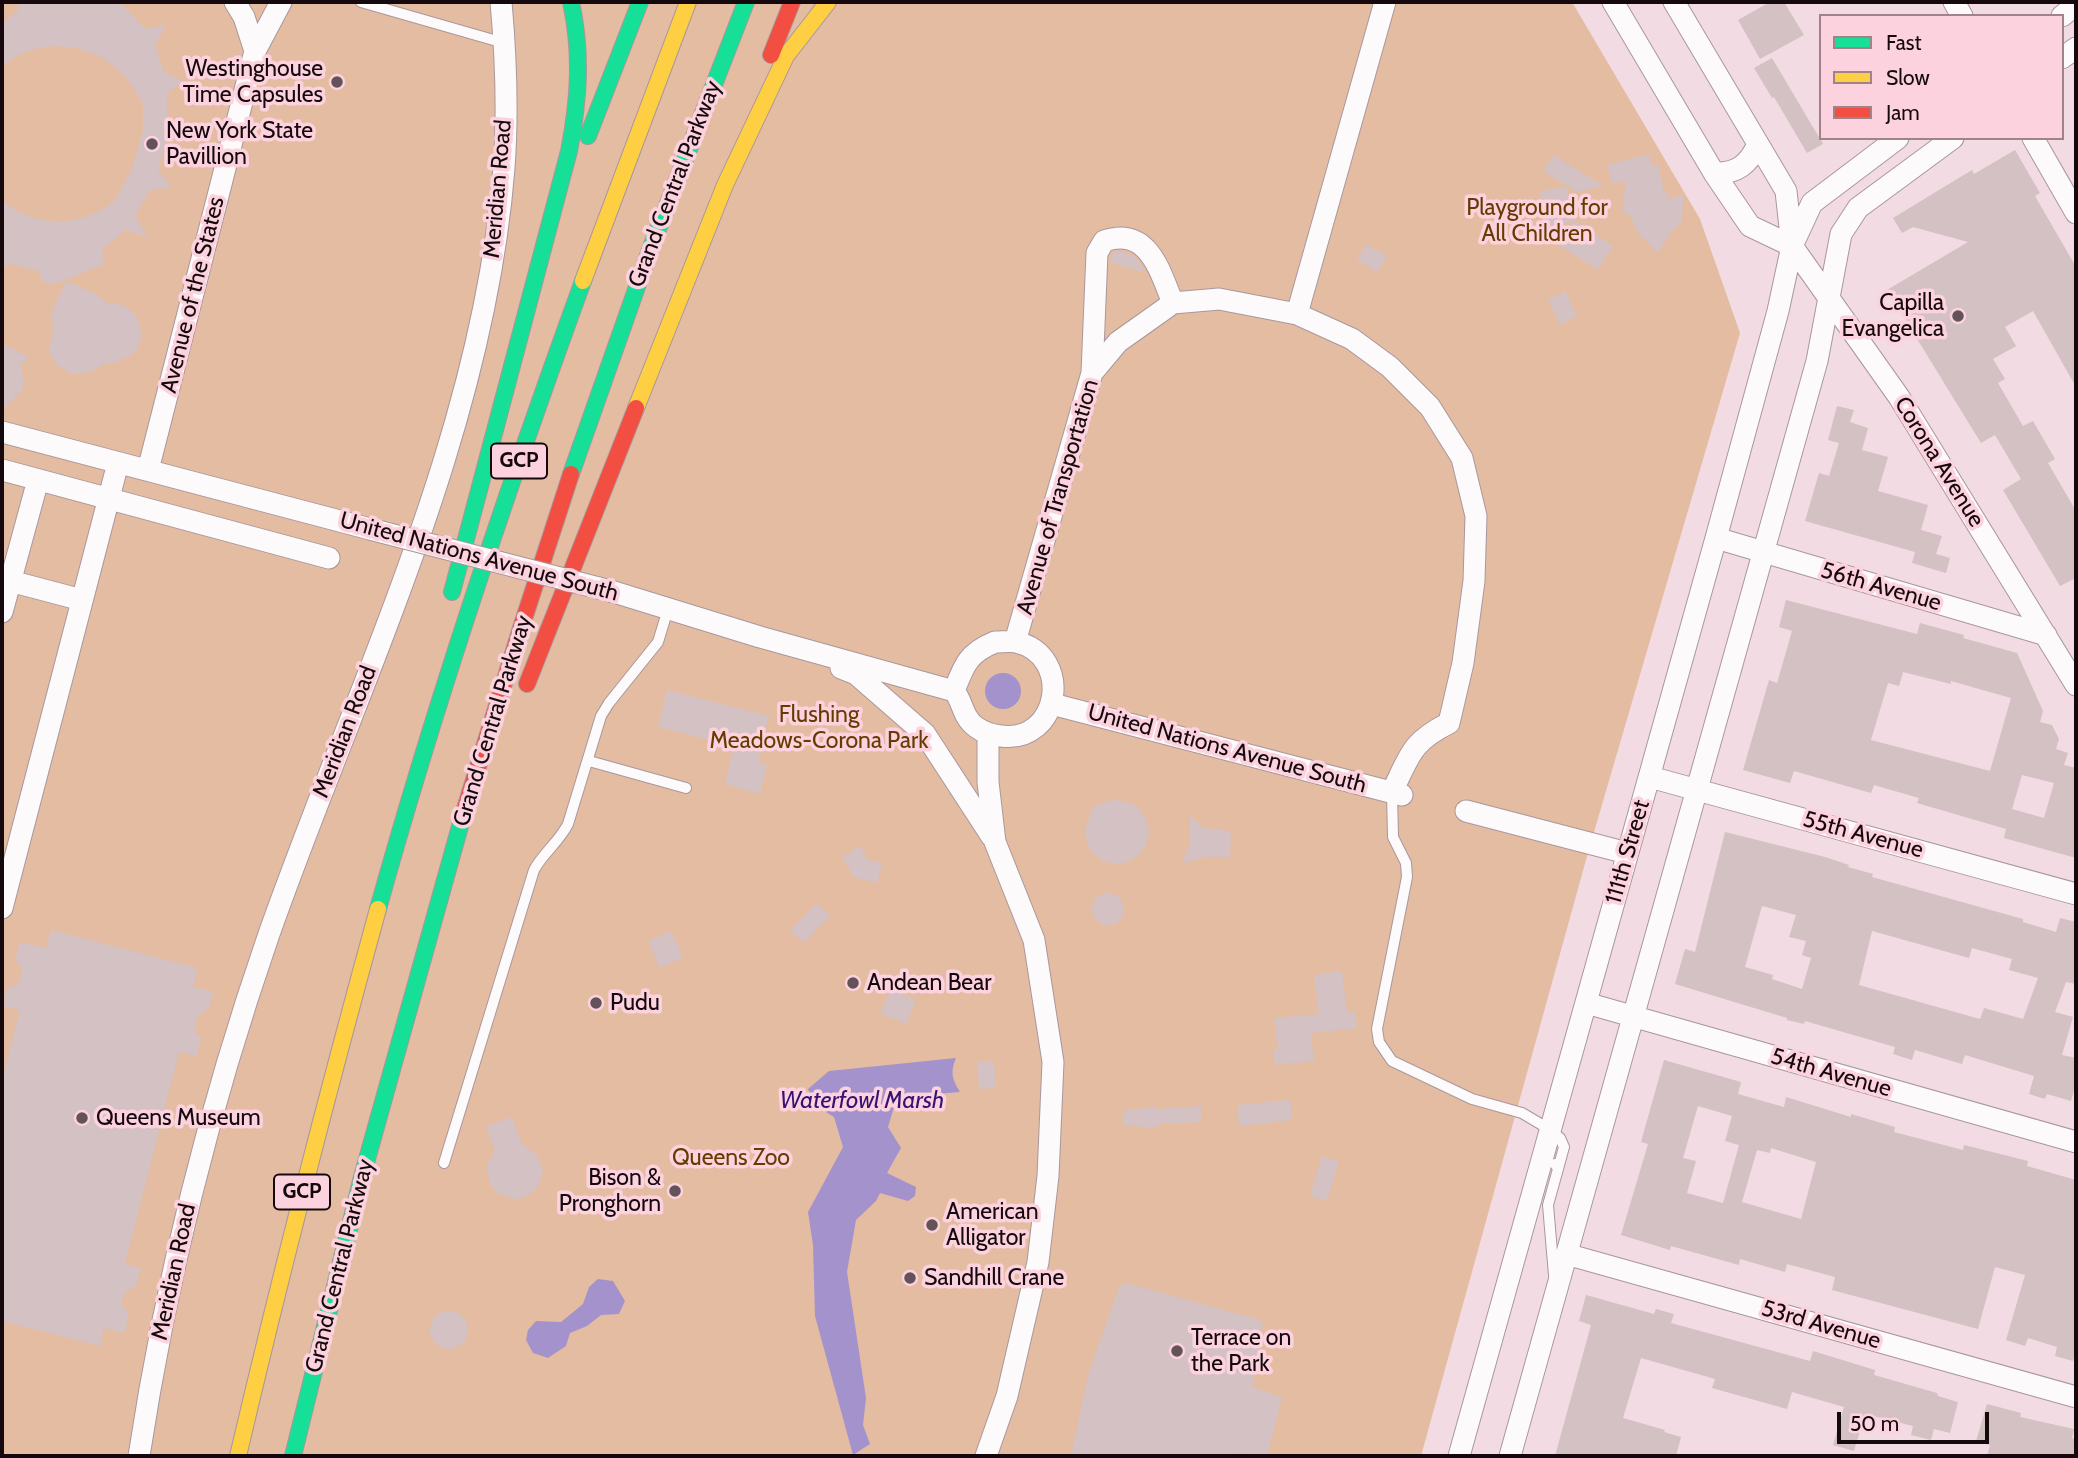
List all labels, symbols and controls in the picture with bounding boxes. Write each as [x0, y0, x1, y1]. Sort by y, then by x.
legend [1819, 14, 2064, 140]
text: Fast [1886, 30, 1922, 55]
place label: Westinghouse Time Capsules [183, 55, 323, 109]
text: Slow [1886, 65, 1930, 90]
marker: Westinghouse Time Capsules [329, 74, 345, 90]
street label: Grand Central Parkway [623, 77, 727, 291]
text: Jam [1886, 100, 1920, 125]
place label: New York State Pavillion [166, 117, 313, 171]
street label: Meridian Road [478, 119, 518, 259]
marker: New York State Pavillion [144, 136, 160, 152]
street label: Avenue of the States [155, 194, 231, 396]
park label: Playground for All Children [1466, 194, 1608, 248]
place label: Capilla Evangelica [1842, 289, 1944, 343]
marker: Capilla Evangelica [1950, 308, 1966, 324]
street label: Avenue of Transportation [1011, 376, 1105, 618]
street label: Corona Avenue [1888, 392, 1990, 532]
road number: GCP [491, 444, 547, 478]
street label: United Nations Avenue South [337, 506, 621, 608]
street label: 56th Avenue [1818, 557, 1944, 617]
street label: Grand Central Parkway [448, 612, 538, 830]
street label: Meridian Road [307, 662, 383, 802]
street label: United Nations Avenue South [1085, 698, 1369, 800]
park label: Flushing Meadows-Corona Park [709, 701, 929, 755]
street label: 111th Street [1600, 797, 1656, 907]
street label: 55th Avenue [1800, 806, 1926, 864]
place label: Andean Bear [867, 969, 991, 997]
marker: Andean Bear [845, 975, 861, 991]
place label: Pudu [610, 989, 660, 1017]
marker: Pudu [588, 995, 604, 1011]
street label: 54th Avenue [1768, 1043, 1894, 1103]
water label: Waterfowl Marsh [780, 1087, 944, 1115]
place label: Queens Museum [96, 1104, 261, 1132]
marker: Queens Museum [74, 1110, 90, 1126]
park label: Queens Zoo [672, 1144, 790, 1172]
street label: Grand Central Parkway [300, 1156, 380, 1376]
place label: Bison & Pronghorn [559, 1164, 661, 1218]
road number: GCP [274, 1174, 330, 1210]
marker: Bison & Pronghorn [667, 1183, 683, 1199]
place label: American Alligator [946, 1198, 1039, 1252]
street label: Meridian Road [146, 1201, 202, 1343]
marker: American Alligator [924, 1217, 940, 1233]
place label: Sandhill Crane [924, 1264, 1064, 1292]
marker: Sandhill Crane [902, 1270, 918, 1286]
street label: 53rd Avenue [1758, 1295, 1884, 1355]
place label: Terrace on the Park [1191, 1324, 1291, 1378]
marker: Terrace on the Park [1169, 1343, 1185, 1359]
scale bar [1840, 1398, 1992, 1442]
text: 50 m [1850, 1411, 1899, 1436]

